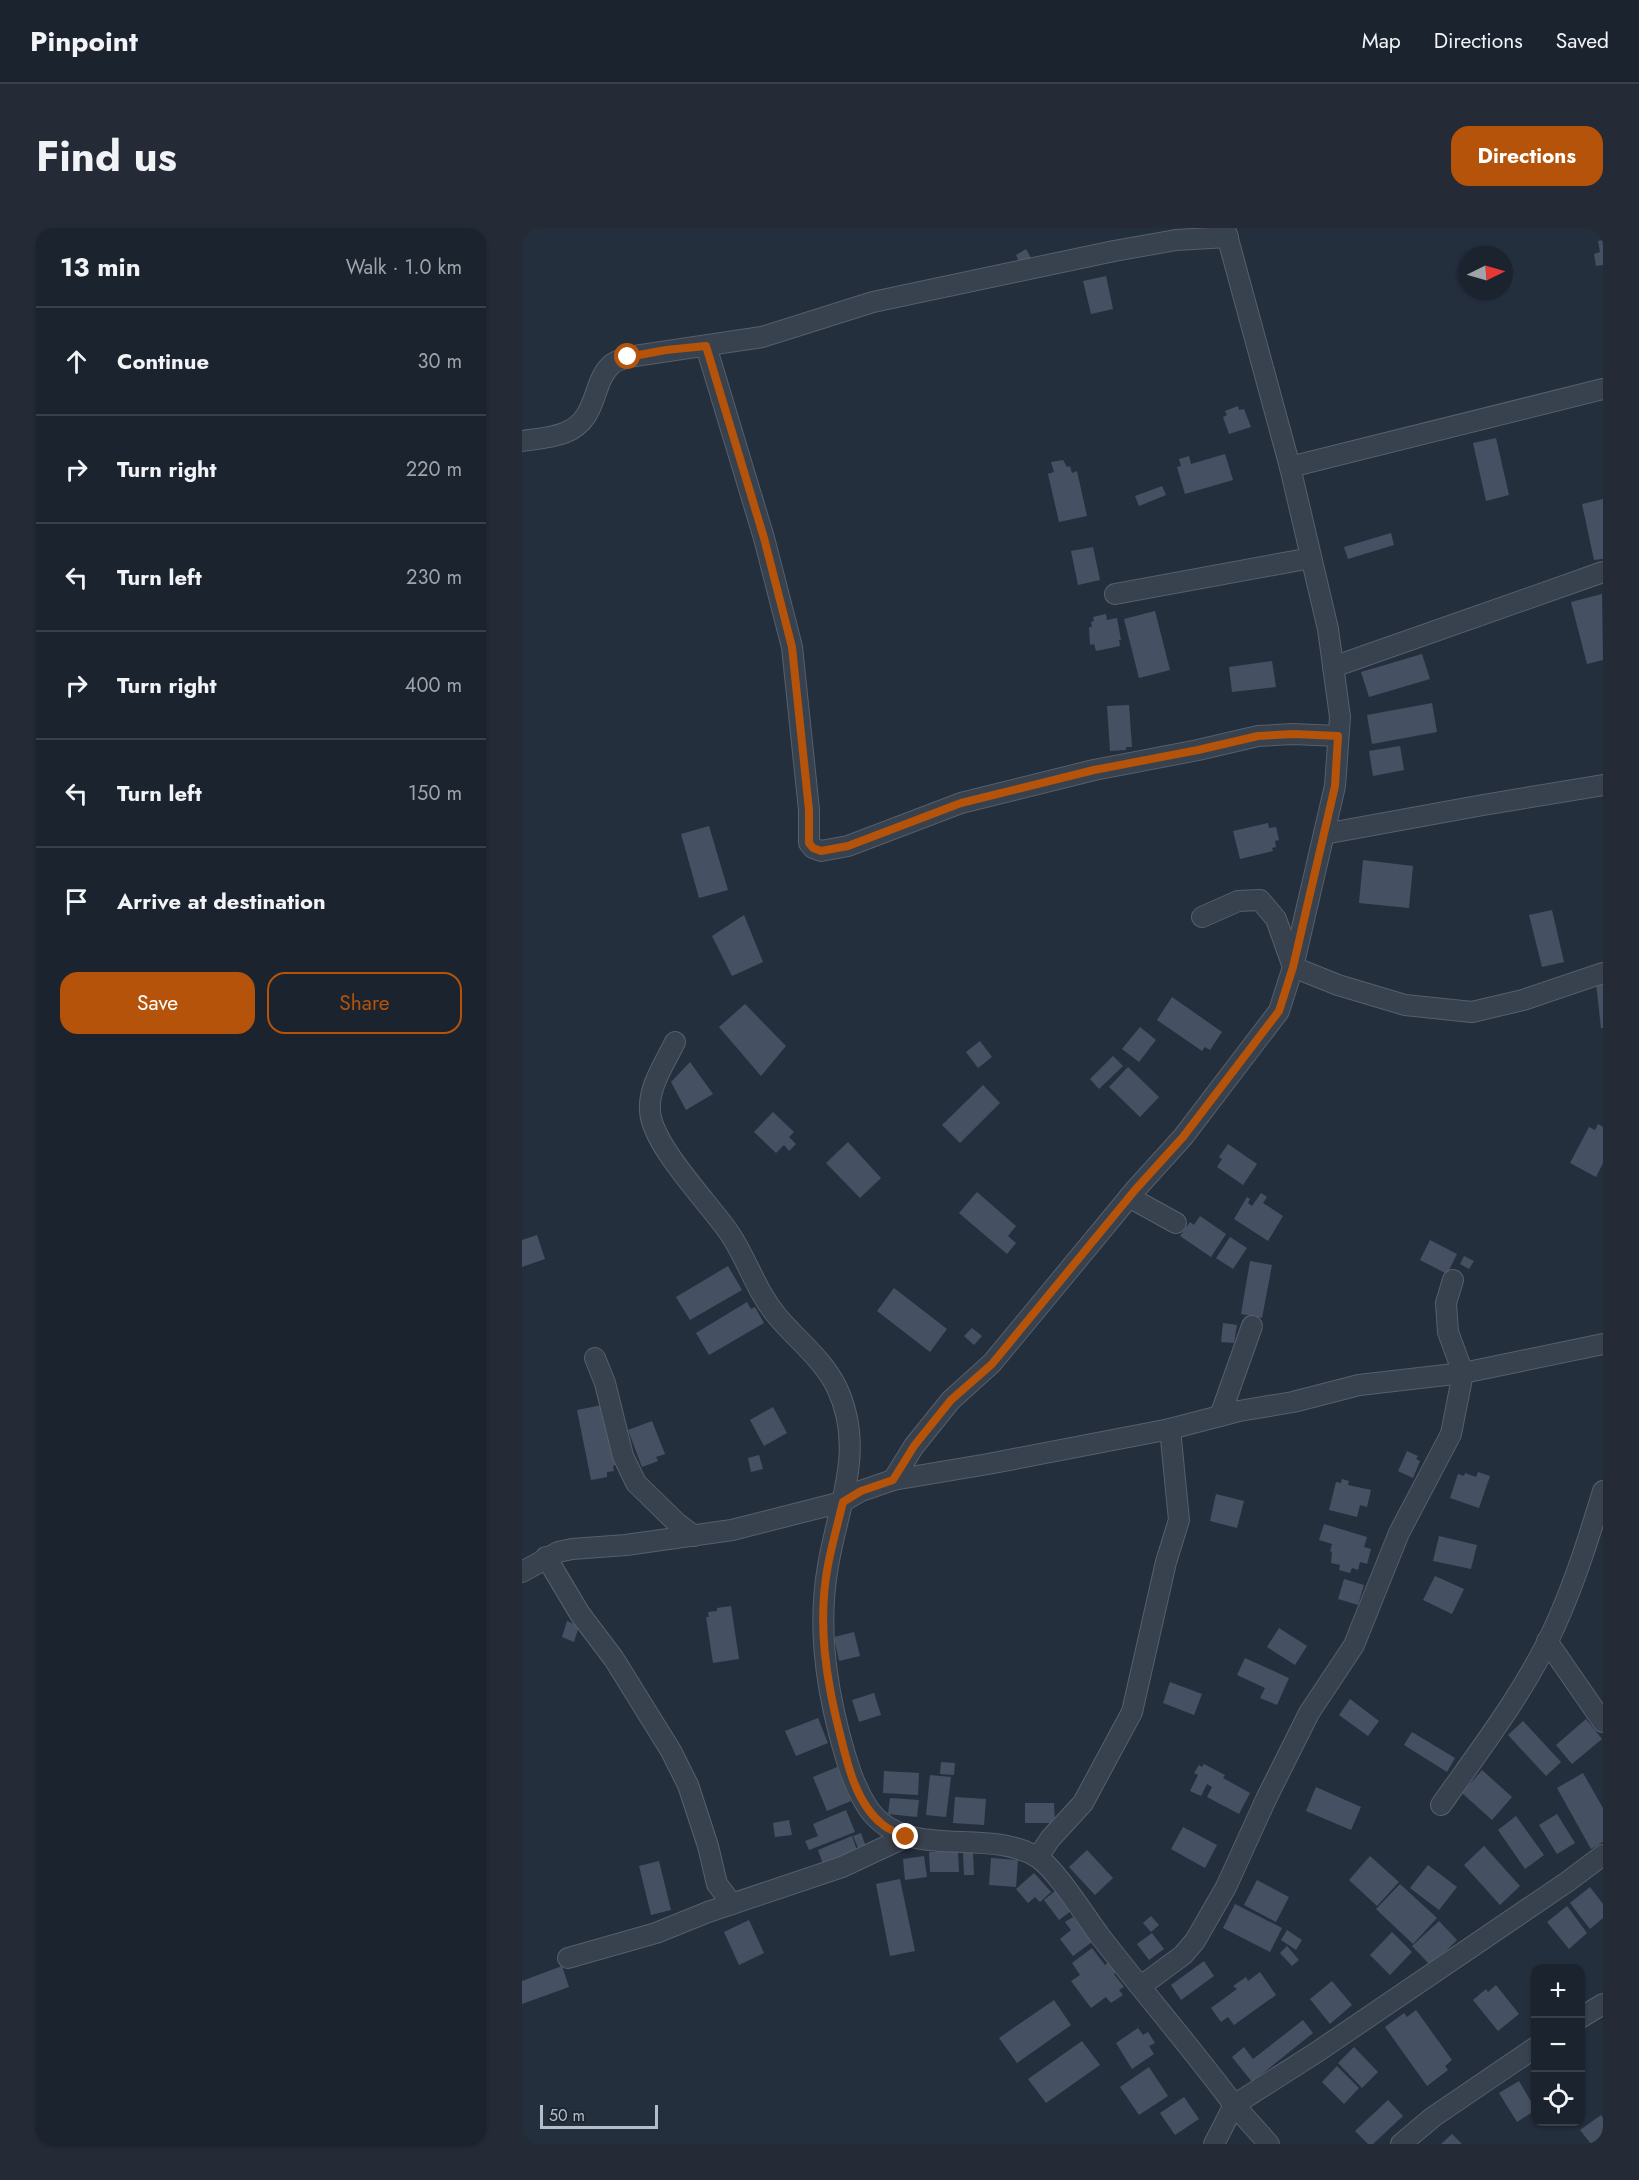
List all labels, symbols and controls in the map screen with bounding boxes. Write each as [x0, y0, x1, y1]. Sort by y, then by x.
text: Pinpoint [30, 21, 138, 62]
text: Map [1362, 26, 1401, 56]
text: Directions [1434, 26, 1523, 56]
text: Saved [1556, 26, 1609, 56]
text: Find us [36, 126, 177, 187]
button: Directions [1451, 126, 1603, 186]
north arrow [1459, 246, 1513, 300]
text: 13 min [60, 248, 141, 286]
text: Walk · 1.0 km [346, 253, 462, 282]
route start [614, 343, 640, 369]
icon: ahead [60, 345, 93, 378]
text: Continue [117, 345, 209, 377]
text: 30 m [417, 347, 462, 376]
icon: right [60, 453, 93, 486]
text: Turn right [117, 453, 217, 485]
text: 220 m [406, 455, 462, 484]
icon: left [60, 561, 93, 594]
text: Turn left [117, 561, 202, 593]
text: 230 m [406, 563, 462, 592]
icon: right [60, 669, 93, 702]
text: Turn right [117, 669, 217, 701]
text: 400 m [405, 671, 462, 700]
icon: left [60, 777, 93, 810]
text: Turn left [117, 777, 202, 809]
text: 150 m [408, 779, 462, 808]
icon: arrive [60, 885, 93, 918]
text: Arrive at destination [117, 885, 326, 917]
button: Save [60, 972, 255, 1034]
button: Share [267, 972, 462, 1034]
route end [892, 1823, 918, 1849]
map controls [1531, 1964, 1585, 2126]
button: + [1531, 1964, 1585, 2018]
button: − [1531, 2018, 1585, 2072]
button: locate [1531, 2072, 1585, 2126]
scale bar [540, 2102, 658, 2130]
text: 50 m [549, 2104, 585, 2127]

